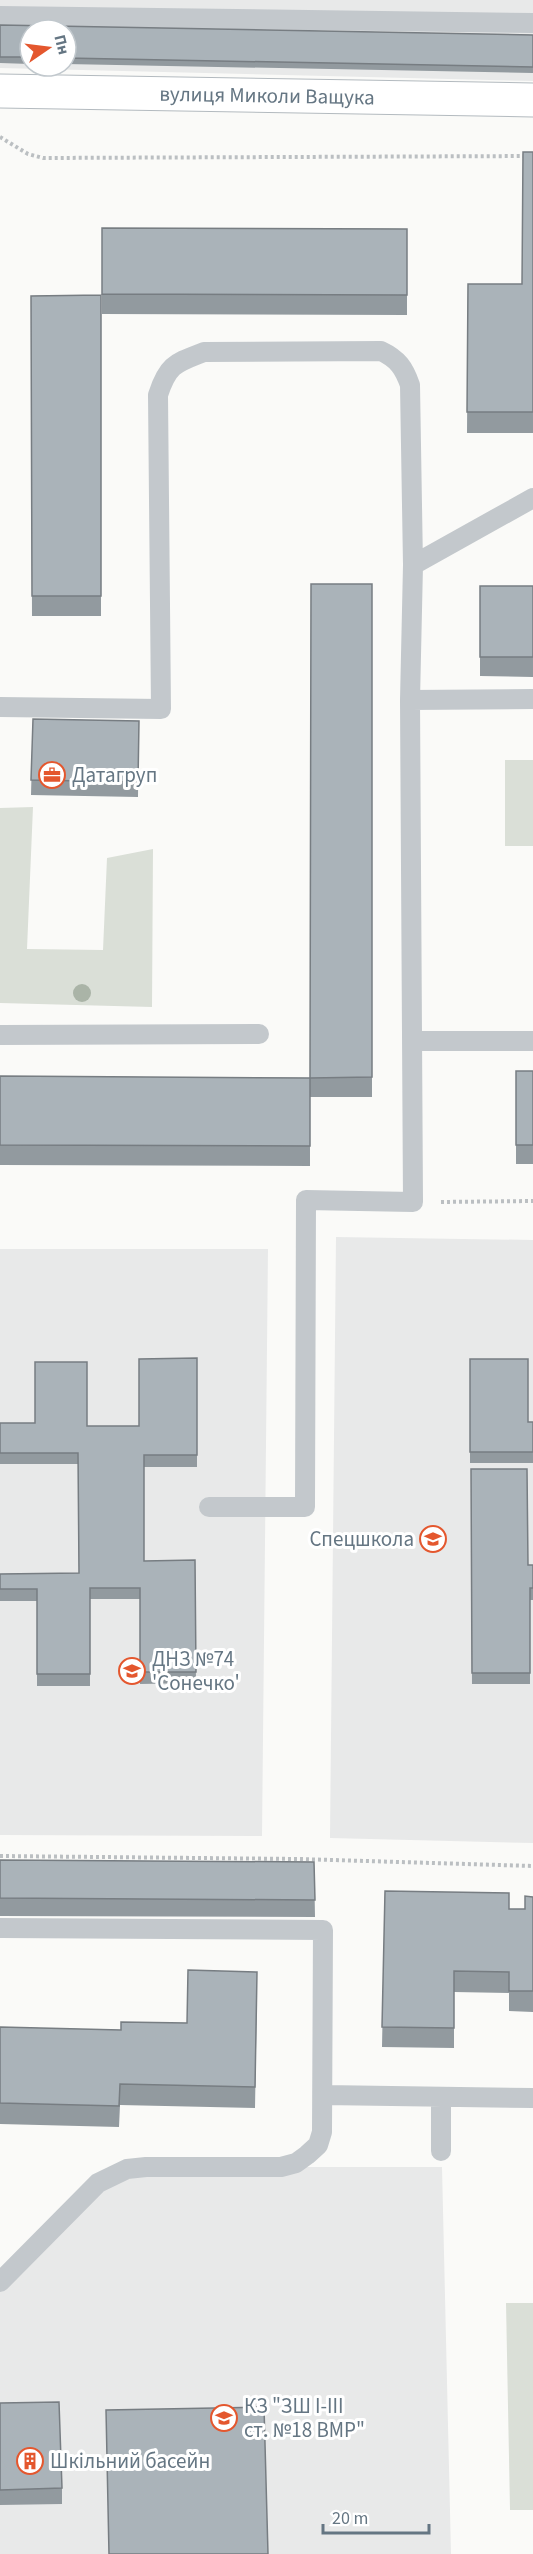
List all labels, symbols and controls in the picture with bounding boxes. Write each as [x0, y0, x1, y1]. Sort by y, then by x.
north arrow [18, 18, 78, 78]
text: Пн [49, 32, 75, 57]
street label: вулиця Миколи Ващука [159, 79, 375, 112]
office icon: Датагруп [37, 760, 67, 790]
place label: Датагруп [72, 760, 157, 790]
place label: Спецшкола [309, 1524, 414, 1554]
school or university icon: Спецшкола [418, 1524, 448, 1554]
place label: ДНЗ №74 'Сонечко' [152, 1644, 240, 1698]
school or university icon: ДНЗ №74 'Сонечко' [117, 1656, 147, 1686]
place label: КЗ "ЗШ І-ІІІ ст. №18 ВМР" [244, 2391, 365, 2445]
school or university icon: КЗ "ЗШ І-ІІІ ст. №18 ВМР" [209, 2403, 239, 2433]
building icon: Шкільний басейн [15, 2446, 45, 2476]
place label: Шкільний басейн [50, 2446, 210, 2476]
scale bar [323, 2497, 430, 2535]
text: 20 m [332, 2506, 368, 2531]

